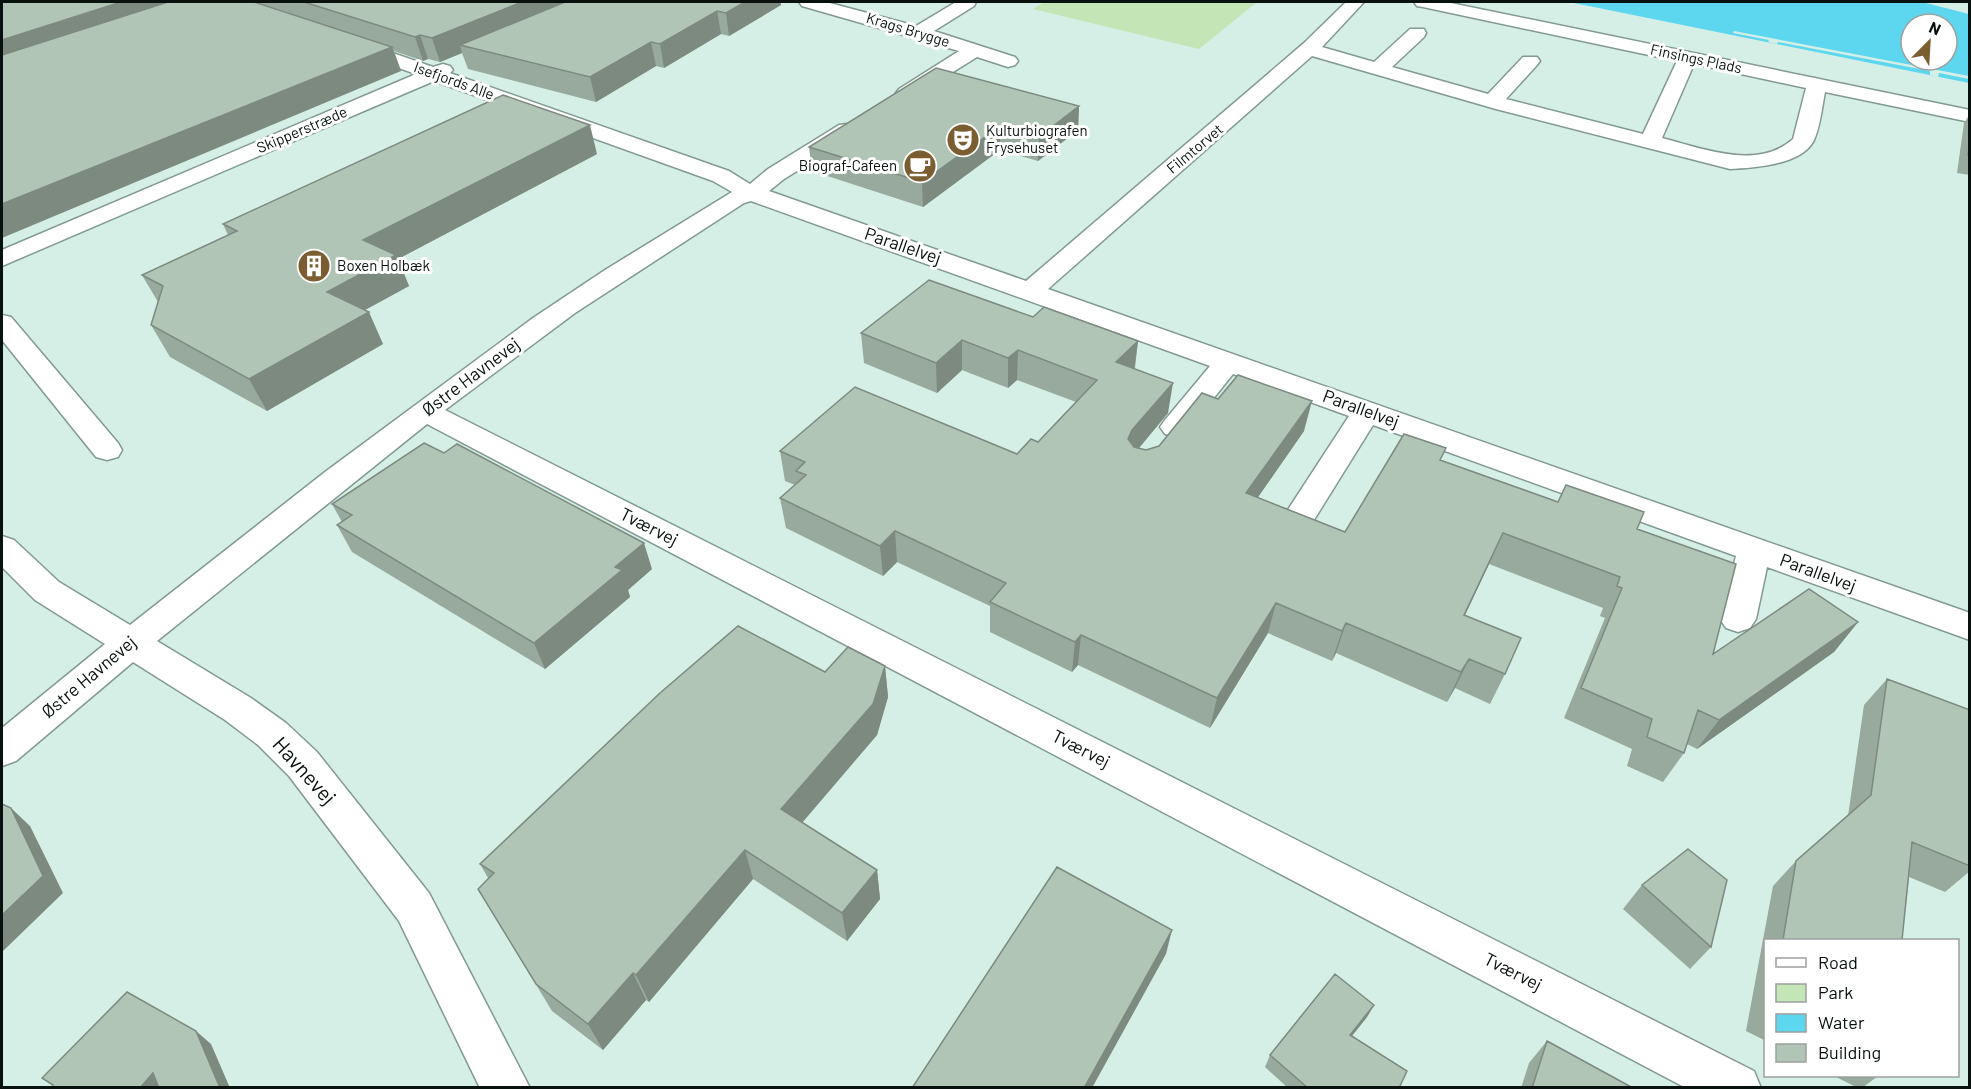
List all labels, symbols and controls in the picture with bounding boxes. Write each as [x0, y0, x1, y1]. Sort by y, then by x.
street label: Krags Brygge [864, 8, 952, 50]
north arrow [1899, 12, 1959, 72]
text: N [1927, 17, 1944, 39]
street label: Finsings Plads [1649, 40, 1744, 77]
street label: Isefjords Alle [412, 57, 497, 103]
street label: Skipperstræde [254, 102, 350, 156]
street label: Filmtorvet [1163, 120, 1226, 177]
place label: Kulturbiografen Frysehuset [986, 121, 1088, 156]
theatre icon: Kulturbiografen Frysehuset [945, 122, 981, 158]
cafe icon: Biograf-Cafeen [902, 148, 938, 184]
place label: Biograf-Cafeen [799, 156, 897, 174]
street label: Parallelvej [862, 222, 945, 268]
building icon: Boxen Holbæk [296, 248, 332, 284]
place label: Boxen Holbæk [337, 256, 430, 274]
street label: Østre Havnevej [417, 332, 524, 420]
street label: Parallelvej [1320, 384, 1403, 432]
street label: Tværvej [617, 502, 682, 550]
street label: Parallelvej [1777, 548, 1860, 596]
street label: Østre Havnevej [37, 630, 140, 722]
street label: Tværvej [1049, 724, 1114, 772]
street label: Havnevej [268, 731, 342, 809]
legend [1764, 939, 1959, 1077]
street label: Tværvej [1481, 947, 1546, 995]
text: Road [1818, 951, 1858, 973]
text: Park [1818, 981, 1853, 1003]
text: Water [1818, 1011, 1865, 1033]
text: Building [1818, 1041, 1881, 1063]

